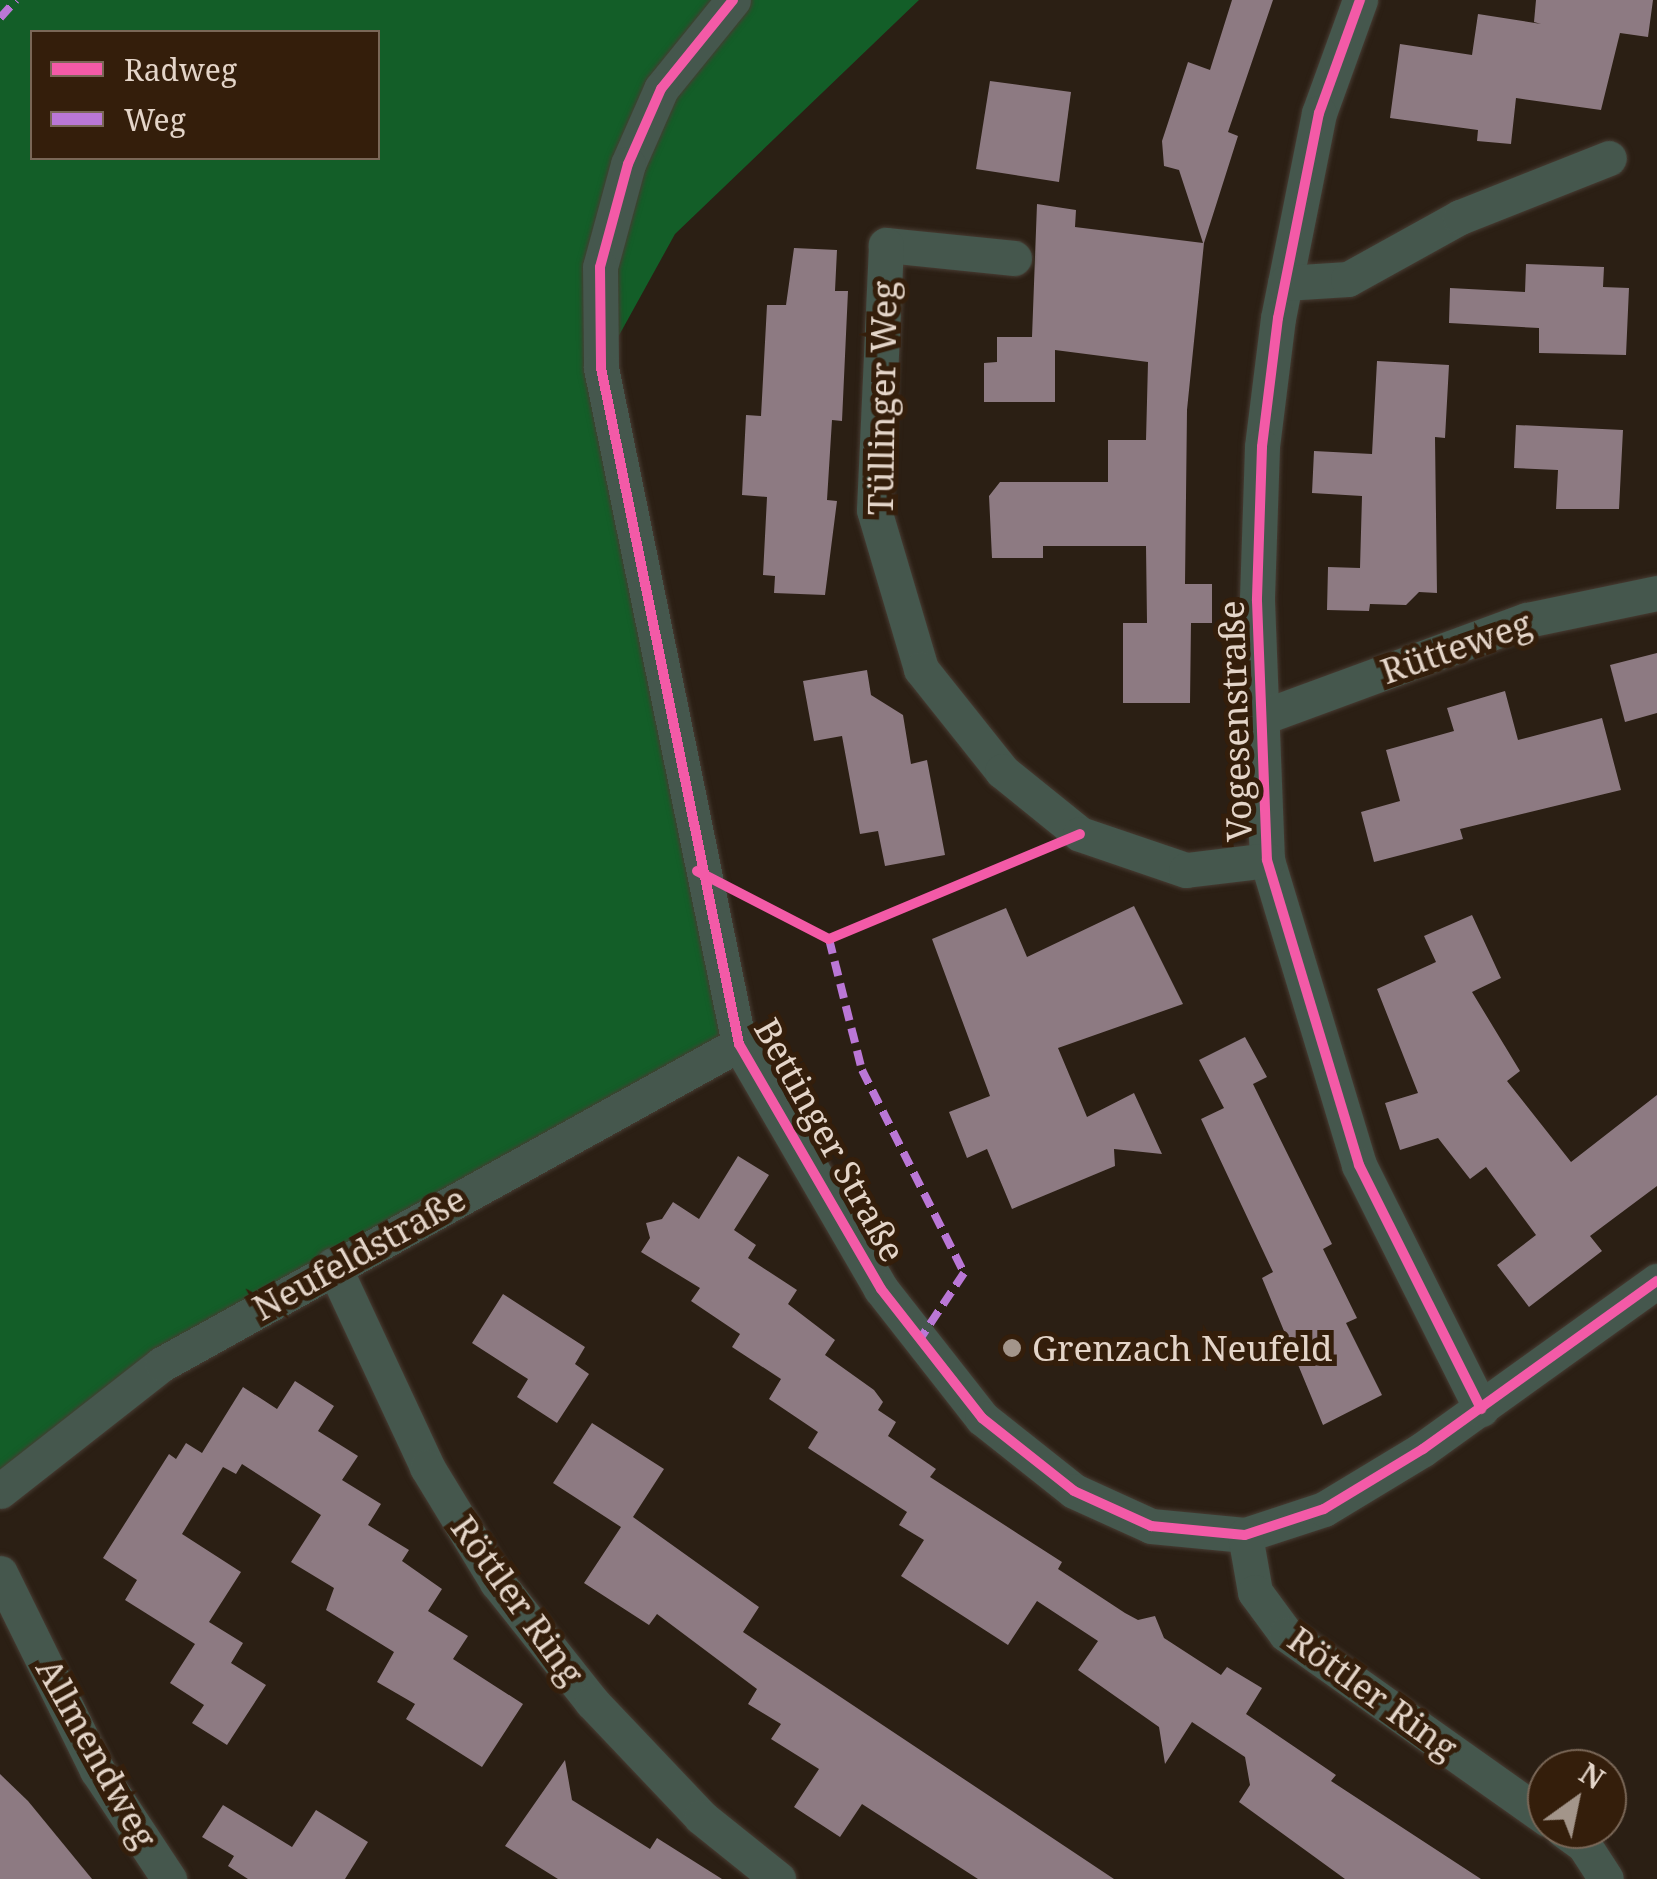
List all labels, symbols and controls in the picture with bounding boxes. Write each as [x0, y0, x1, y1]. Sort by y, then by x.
legend [30, 30, 380, 160]
text: Radweg [124, 49, 237, 90]
text: Weg [124, 99, 186, 140]
street label: Tüllinger Weg [859, 280, 905, 516]
street label: Vogesenstraße [1210, 600, 1260, 842]
street label: Rütteweg [1375, 602, 1537, 692]
street label: Bettinger Straße [746, 1011, 914, 1269]
street label: Neufeldstraße [245, 1177, 473, 1329]
place label: Grenzach Neufeld [1032, 1327, 1333, 1369]
marker: Grenzach Neufeld [1001, 1337, 1023, 1359]
street label: Röttler Ring [443, 1507, 593, 1693]
street label: Röttler Ring [1280, 1618, 1466, 1768]
street label: Allmendweg [28, 1651, 166, 1855]
north arrow [1527, 1749, 1627, 1849]
text: N [1573, 1754, 1612, 1797]

